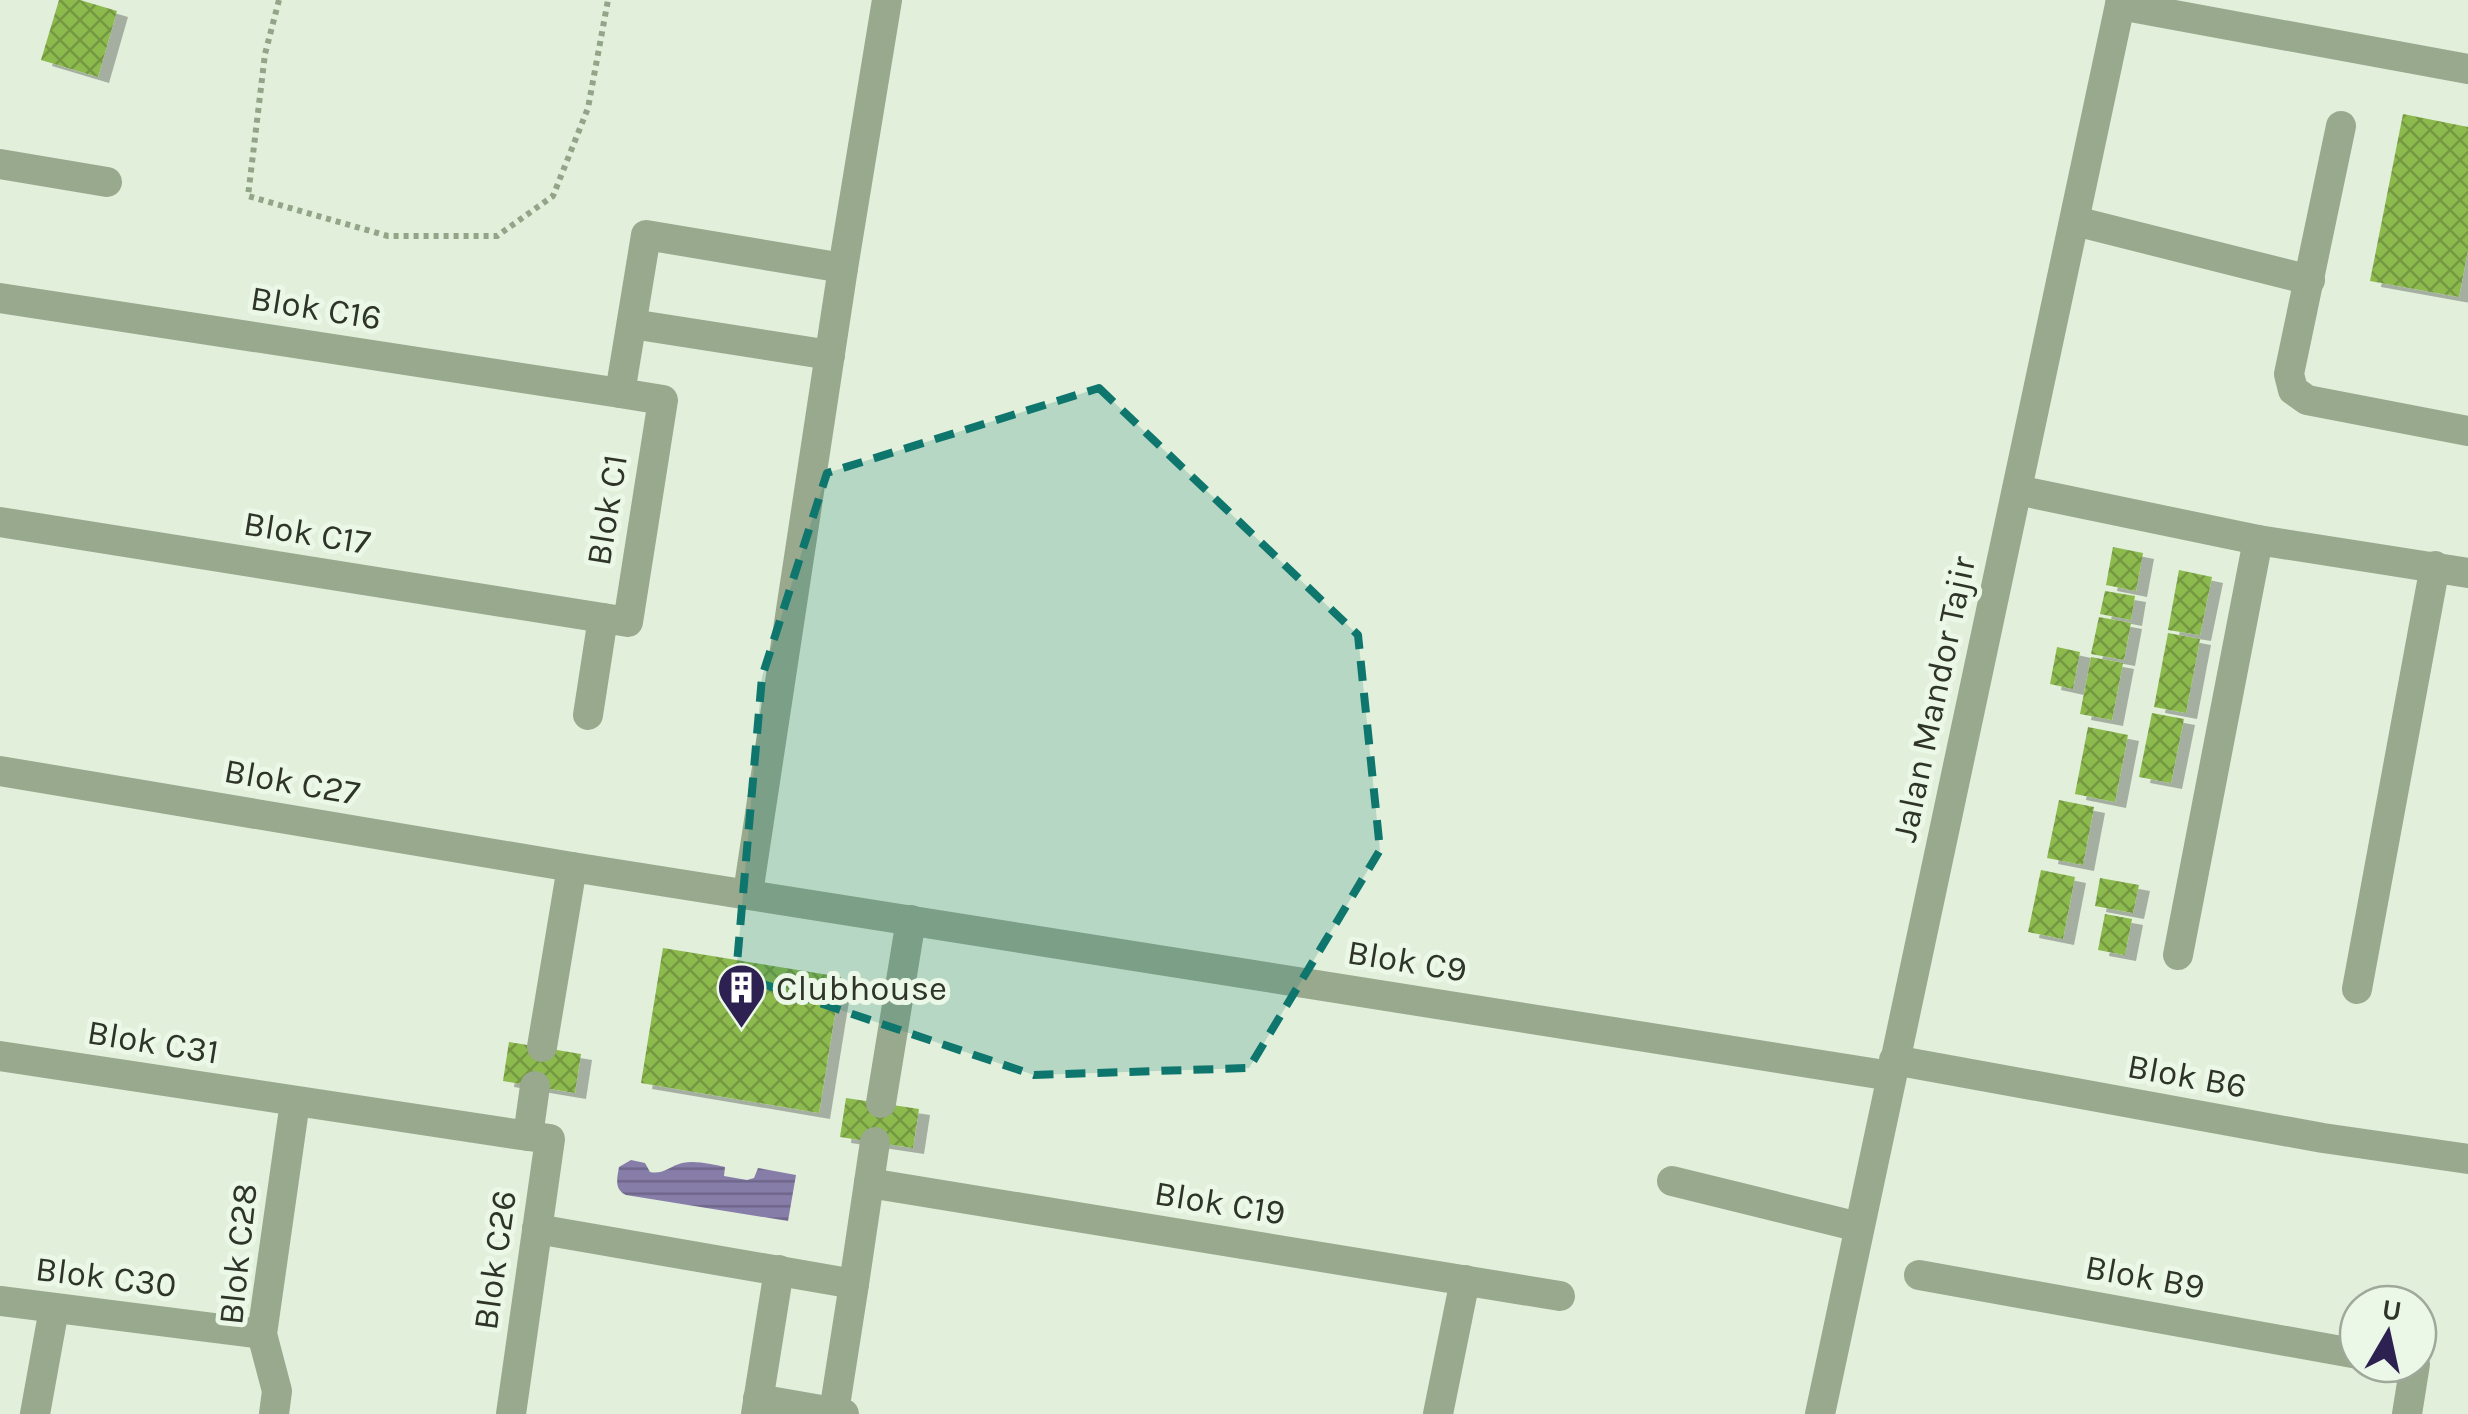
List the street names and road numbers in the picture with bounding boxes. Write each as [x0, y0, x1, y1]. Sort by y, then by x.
street label: Blok C16 [248, 277, 384, 339]
street label: Blok C1 [578, 452, 636, 568]
street label: Blok C17 [240, 503, 374, 563]
street label: Jalan Mandor Tajir [1884, 552, 1984, 845]
street label: Blok C27 [221, 750, 363, 814]
street label: Blok C9 [1344, 931, 1470, 991]
street label: Blok C31 [84, 1011, 222, 1073]
street label: Blok B6 [2124, 1045, 2250, 1107]
street label: Blok C19 [1152, 1172, 1288, 1234]
street label: Blok C28 [210, 1181, 266, 1327]
street label: Blok C26 [465, 1188, 525, 1332]
street label: Blok B9 [2082, 1246, 2208, 1308]
street label: Blok C30 [33, 1248, 179, 1306]

